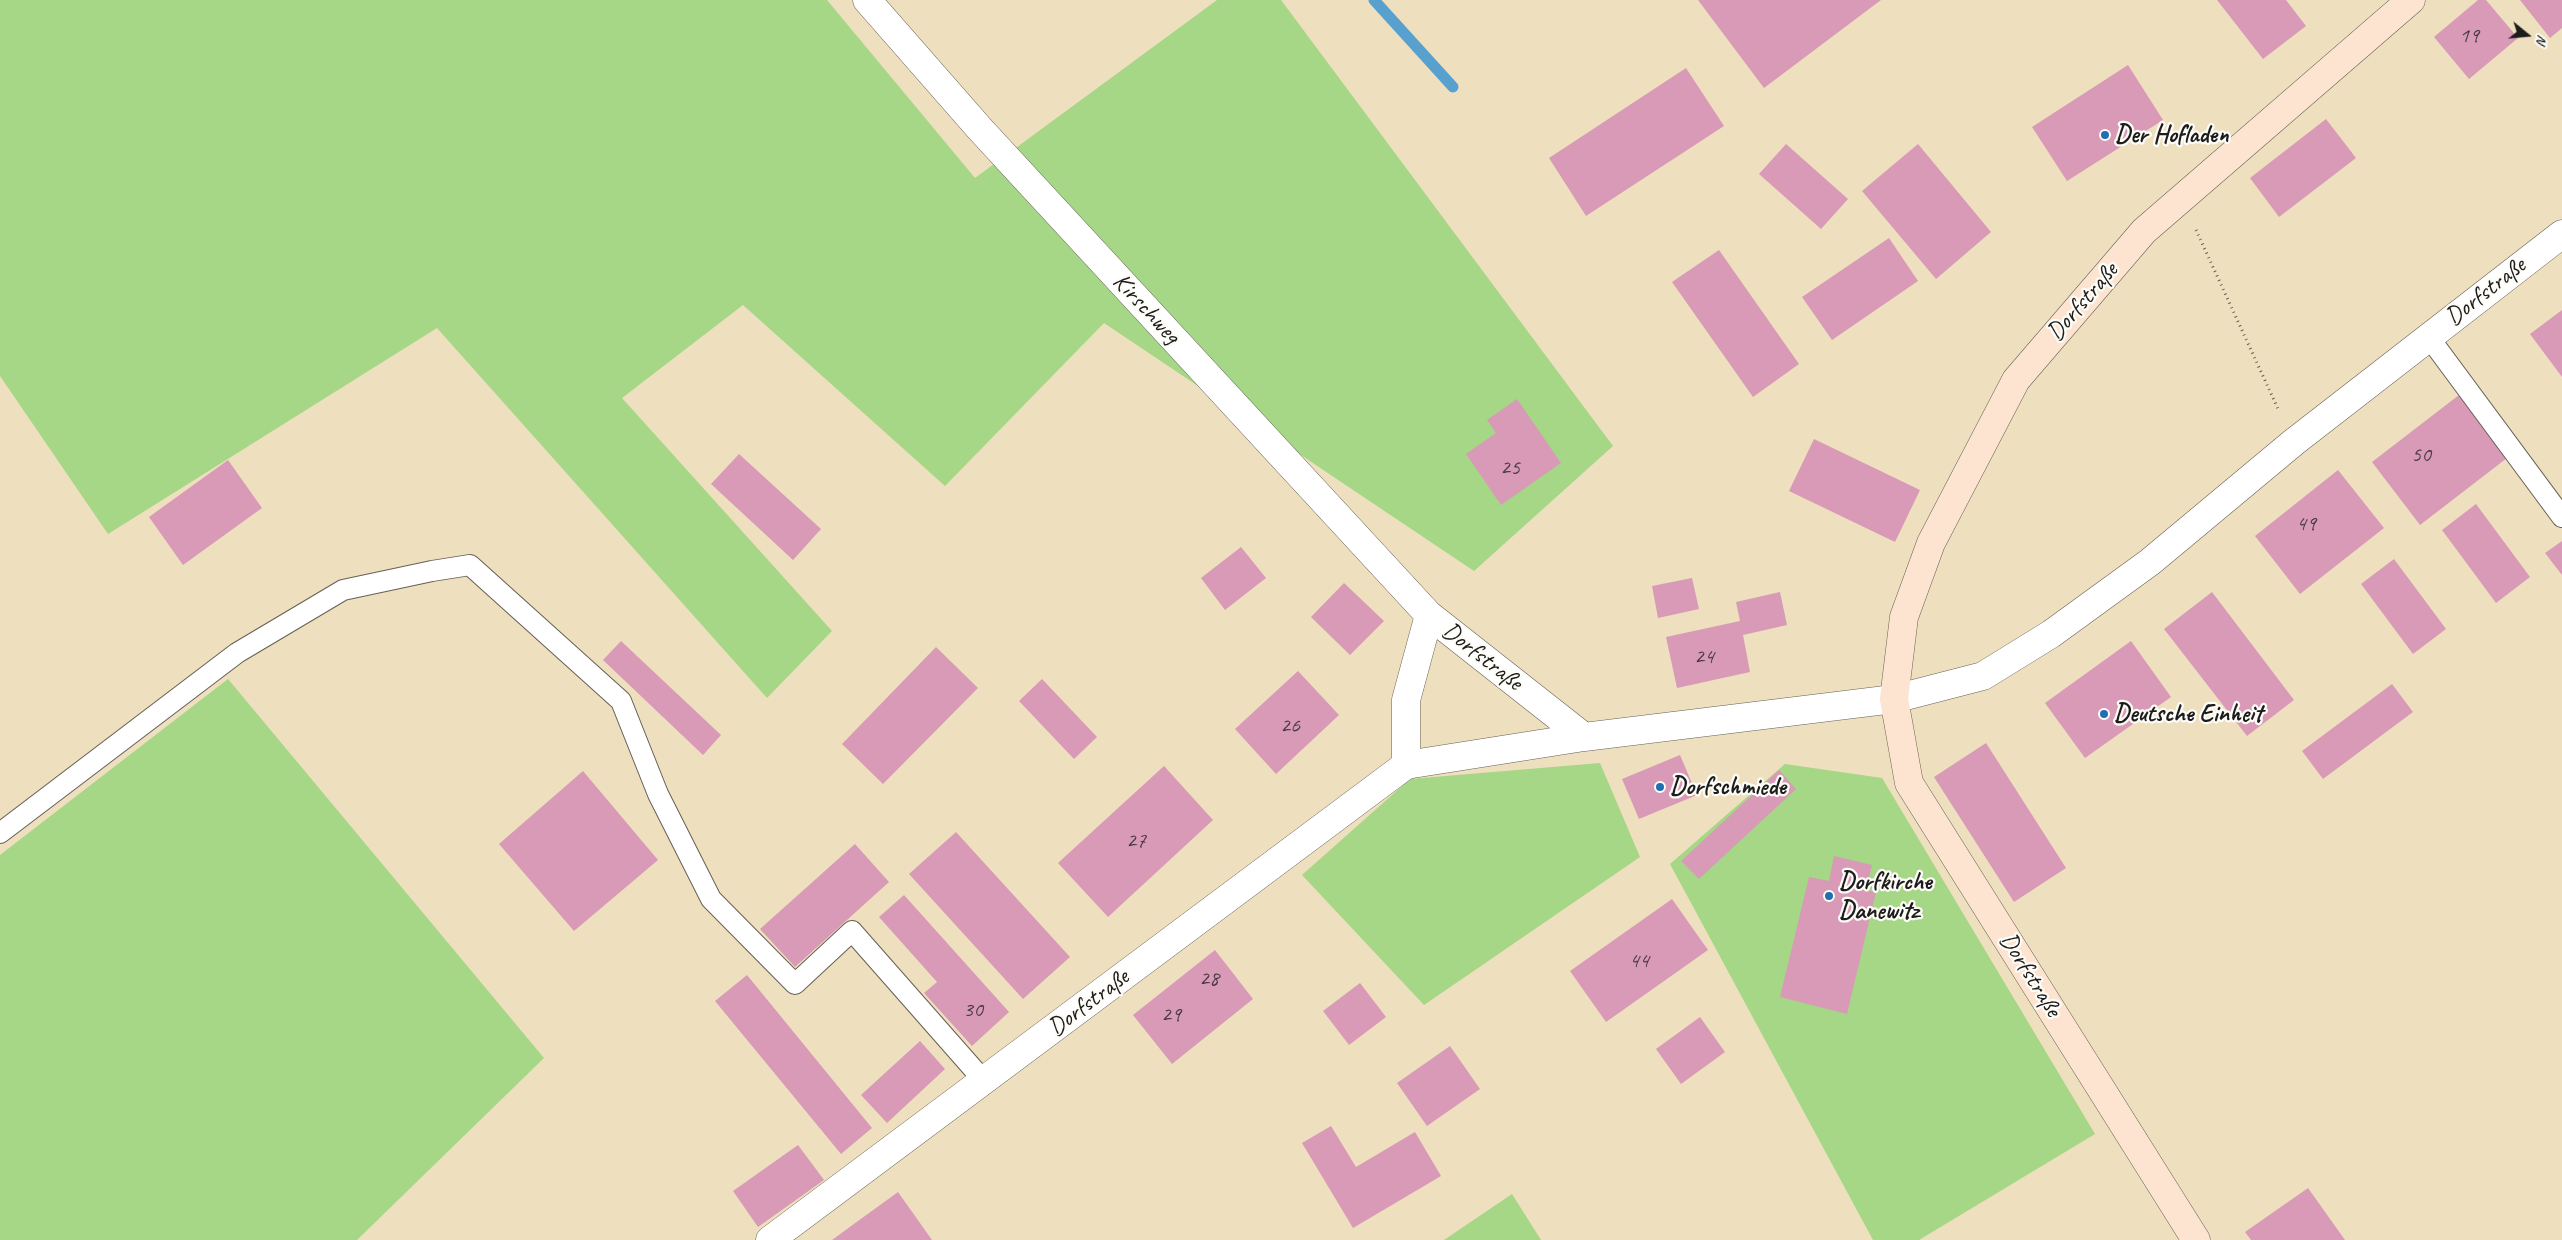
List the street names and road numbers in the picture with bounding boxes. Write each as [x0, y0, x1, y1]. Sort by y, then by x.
street label: Dorfstraße [2440, 251, 2532, 333]
street label: Dorfstraße [2041, 257, 2125, 347]
street label: Kirschweg [1106, 267, 1186, 351]
street label: Dorfstraße [1436, 616, 1528, 698]
street label: Dorfstraße [1992, 927, 2068, 1023]
street label: Dorfstraße [1043, 963, 1135, 1043]

